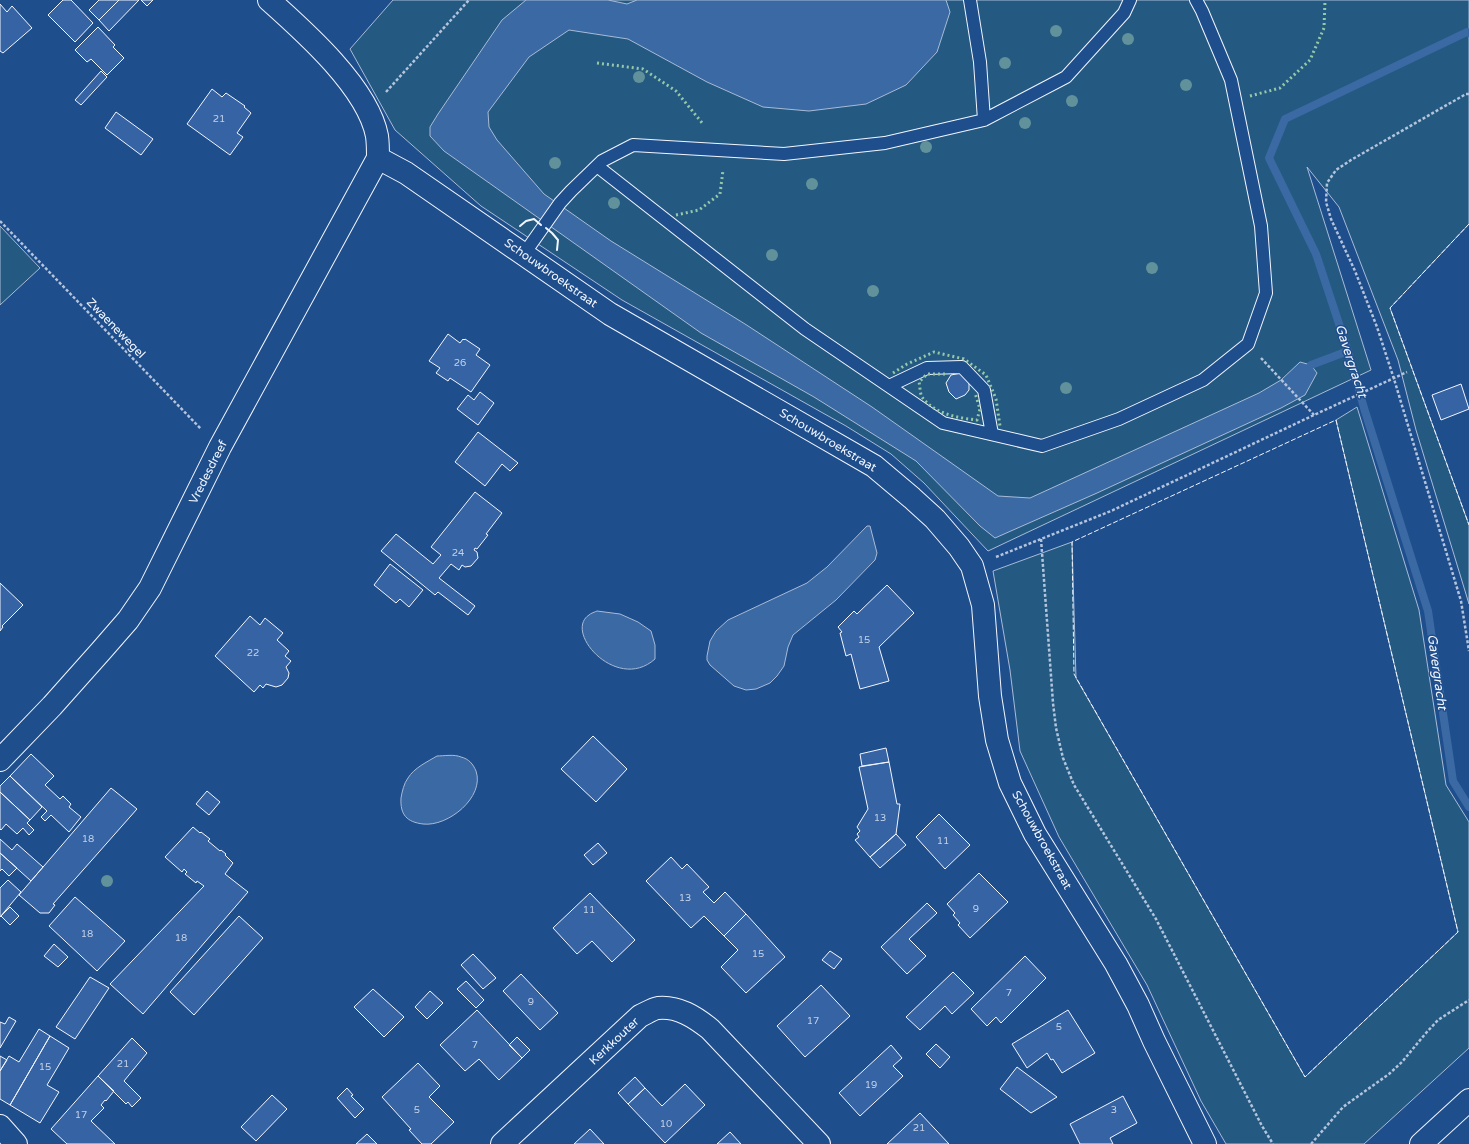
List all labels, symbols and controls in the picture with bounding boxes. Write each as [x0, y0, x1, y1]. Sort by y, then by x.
house number: 21 [213, 113, 225, 125]
street label: Schouwbroekstraat [502, 236, 601, 311]
street label: Zwaenewegel [84, 295, 148, 361]
water label: Gavergracht [1332, 322, 1371, 402]
house number: 26 [454, 357, 466, 369]
street label: Schouwbroekstraat [777, 406, 879, 475]
street label: Vredesdreef [186, 438, 230, 506]
house number: 24 [452, 547, 464, 559]
water label: Gavergracht [1424, 633, 1451, 713]
house number: 15 [858, 634, 870, 646]
house number: 22 [247, 647, 259, 659]
street label: Schouwbroekstraat [1009, 788, 1075, 892]
house number: 13 [874, 812, 886, 824]
house number: 18 [82, 833, 94, 845]
house number: 11 [937, 835, 949, 847]
house number: 13 [679, 892, 691, 904]
house number: 9 [973, 903, 979, 915]
house number: 11 [583, 904, 595, 916]
house number: 18 [81, 928, 93, 940]
house number: 18 [175, 932, 187, 944]
house number: 15 [752, 948, 764, 960]
house number: 7 [1006, 987, 1012, 999]
house number: 9 [528, 996, 534, 1008]
street label: Kerkkouter [586, 1014, 642, 1068]
house number: 17 [807, 1015, 819, 1027]
house number: 5 [1056, 1021, 1062, 1033]
house number: 7 [472, 1039, 478, 1051]
house number: 21 [117, 1058, 129, 1070]
house number: 15 [39, 1061, 51, 1073]
house number: 19 [865, 1079, 877, 1091]
house number: 5 [414, 1104, 420, 1116]
house number: 3 [1111, 1104, 1117, 1116]
house number: 17 [75, 1109, 87, 1121]
house number: 10 [660, 1118, 672, 1130]
house number: 21 [913, 1122, 925, 1134]

